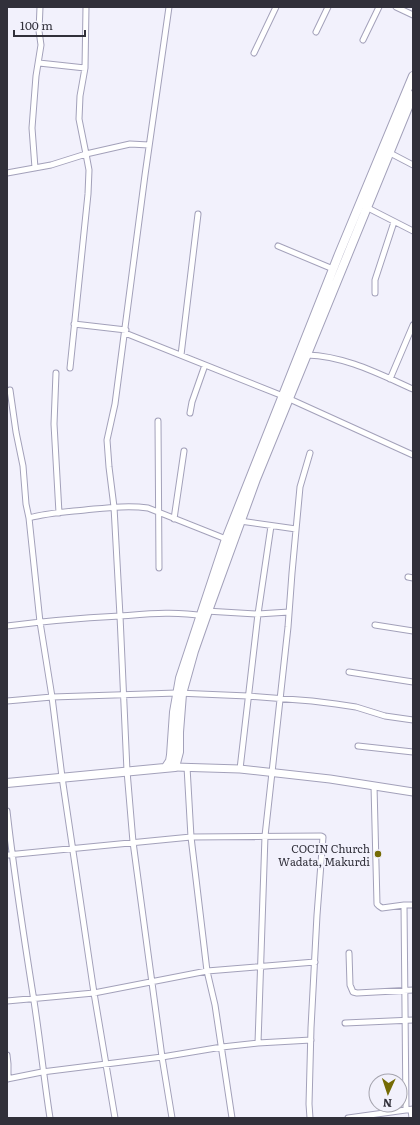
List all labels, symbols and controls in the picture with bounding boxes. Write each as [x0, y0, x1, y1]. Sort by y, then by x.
scale bar [14, 12, 85, 38]
text: 100 m [20, 16, 53, 34]
place label: COCIN Church Wadata, Makurdi [278, 840, 370, 869]
marker: COCIN Church Wadata, Makurdi [373, 849, 383, 859]
north arrow [368, 1073, 408, 1113]
text: N [382, 1096, 392, 1112]

